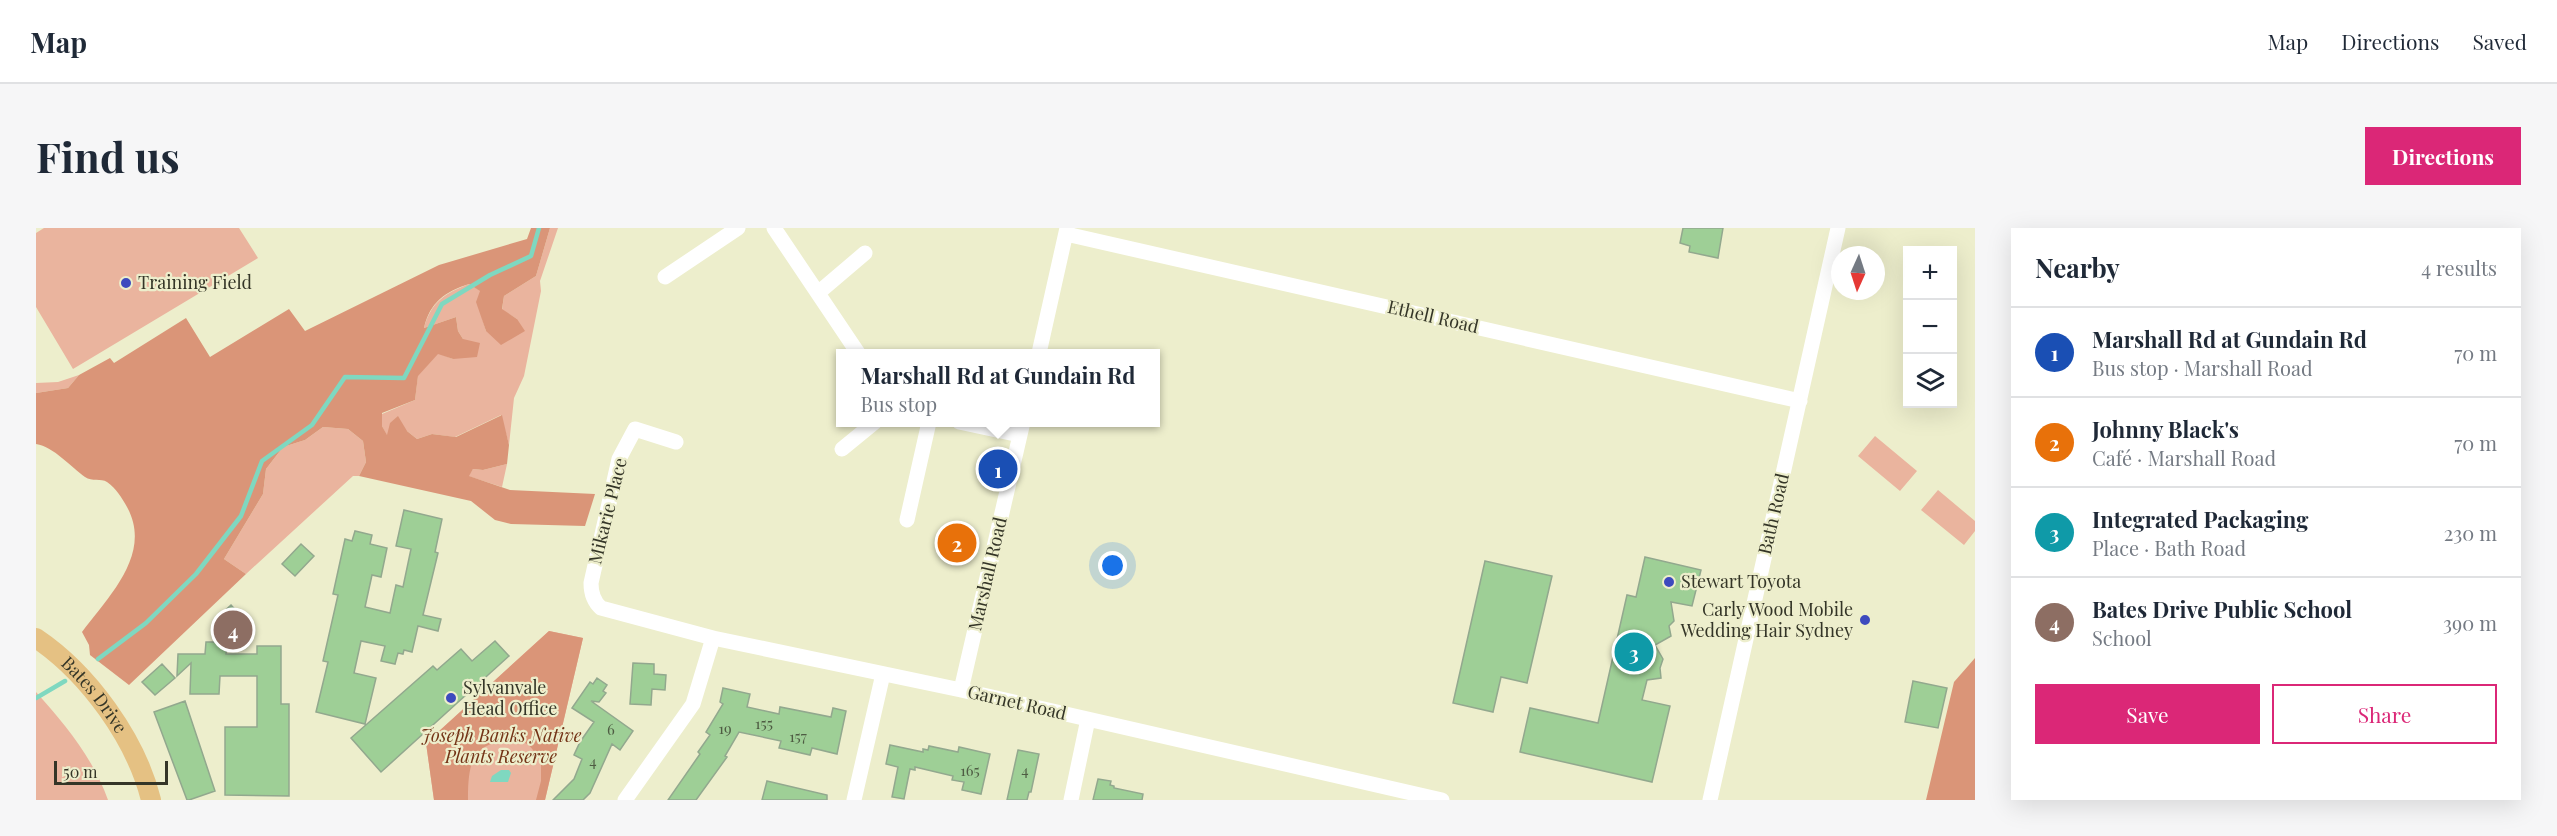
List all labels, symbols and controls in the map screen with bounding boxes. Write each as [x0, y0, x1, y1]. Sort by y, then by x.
text: Map [30, 23, 87, 60]
text: Map [2267, 27, 2308, 55]
text: Directions [2341, 27, 2439, 55]
text: Saved [2472, 27, 2527, 55]
button: Directions [2365, 127, 2521, 185]
text: Find us [36, 128, 180, 184]
north arrow [1831, 246, 1885, 300]
map controls [1903, 246, 1957, 408]
button: + [1903, 246, 1957, 300]
text: Nearby [2035, 250, 2120, 285]
text: 4 results [2421, 254, 2497, 281]
place label: Training Field [138, 270, 253, 294]
marker: Training Field [119, 276, 133, 290]
street label: Ethell Road [1385, 294, 1482, 338]
button: − [1903, 300, 1957, 354]
text: Marshall Rd at Gundain Rd [2092, 324, 2367, 354]
text: 1 [2051, 339, 2058, 366]
text: 70 m [2454, 339, 2497, 366]
popup [836, 349, 1160, 427]
button: layers [1903, 354, 1957, 408]
text: Bus stop · Marshall Road [2092, 354, 2313, 381]
text: Marshall Rd at Gundain Rd [861, 360, 1135, 390]
text: Bus stop [861, 390, 937, 417]
text: Johnny Black's [2092, 414, 2239, 444]
text: 2 [2049, 429, 2060, 456]
text: 70 m [2454, 429, 2497, 456]
text: Café · Marshall Road [2092, 444, 2276, 471]
pin: 1 [978, 446, 1018, 492]
street label: Mikarie Place [582, 455, 632, 566]
street label: Bath Road [1752, 470, 1794, 557]
text: Integrated Packaging [2092, 504, 2308, 534]
street label: Marshall Road [962, 514, 1012, 633]
text: 3 [2050, 519, 2059, 546]
text: 230 m [2444, 519, 2497, 546]
pin: 2 [938, 520, 976, 566]
text: Place · Bath Road [2092, 534, 2246, 561]
your location [1098, 551, 1127, 580]
place label: Stewart Toyota [1681, 569, 1801, 593]
marker: Stewart Toyota [1662, 575, 1676, 589]
text: Bates Drive Public School [2092, 594, 2352, 624]
place label: Carly Wood Mobile Wedding Hair Sydney [1679, 597, 1853, 642]
pin: 4 [214, 608, 252, 652]
text: 4 [2049, 609, 2060, 636]
text: 390 m [2443, 609, 2497, 636]
marker: Carly Wood Mobile Wedding Hair Sydney [1858, 613, 1872, 627]
text: School [2092, 624, 2152, 651]
pin: 3 [1614, 630, 1654, 674]
street label: Bates Drive [57, 651, 133, 737]
place label: Sylvanvale Head Office [463, 675, 557, 720]
street label: Garnet Road [965, 679, 1070, 725]
button: Save [2035, 684, 2260, 744]
button: Share [2272, 684, 2497, 744]
marker: Sylvanvale Head Office [444, 691, 458, 705]
house number: 155 [755, 713, 773, 733]
house number: 19 [718, 718, 732, 738]
house number: 6 [607, 719, 615, 739]
park label: Joseph Banks Native Plants Reserve [421, 723, 582, 768]
house number: 157 [789, 726, 807, 746]
house number: 4 [589, 751, 597, 771]
scale bar [54, 758, 168, 786]
house number: 165 [960, 760, 980, 780]
house number: 4 [1021, 760, 1029, 780]
text: 50 m [63, 761, 97, 782]

